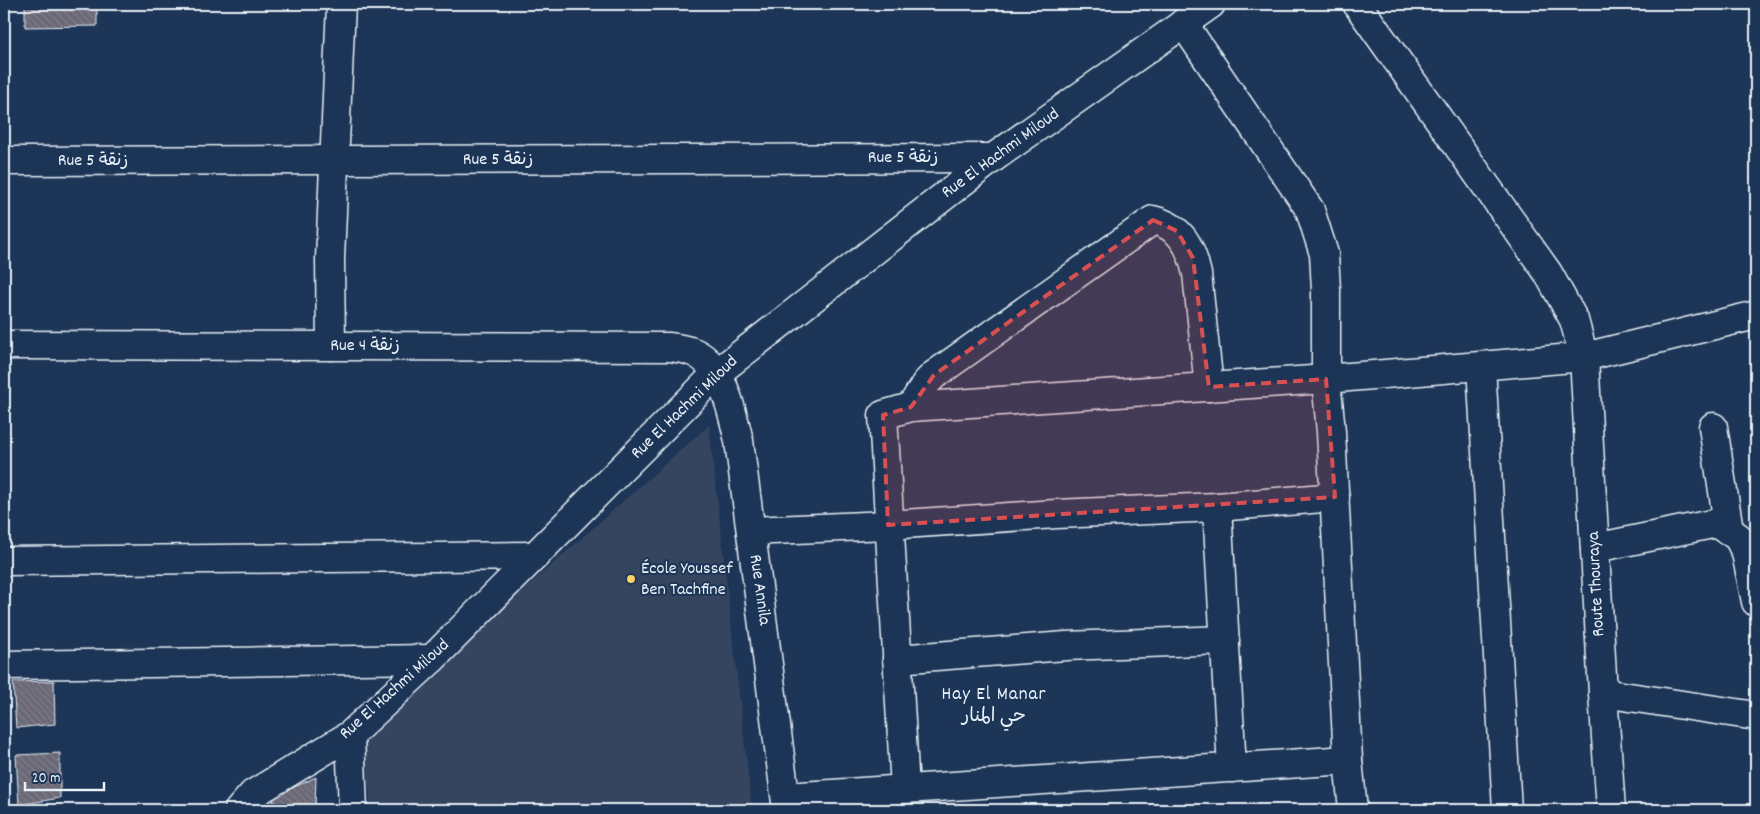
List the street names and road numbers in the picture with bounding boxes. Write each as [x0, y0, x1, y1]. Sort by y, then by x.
street label: Rue El Hachmi Miloud [937, 103, 1065, 205]
street label: Rue 5 زنقة [868, 146, 938, 171]
street label: Rue 5 زنقة [463, 148, 533, 173]
street label: Rue 5 زنقة [58, 149, 128, 174]
street label: Rue 4 زنقة [330, 334, 400, 359]
street label: Rue El Hachmi Miloud [626, 350, 744, 466]
street label: Route Thouraya [1582, 530, 1612, 637]
street label: Rue Annila [742, 553, 776, 627]
street label: Rue El Hachmi Miloud [334, 634, 456, 746]

